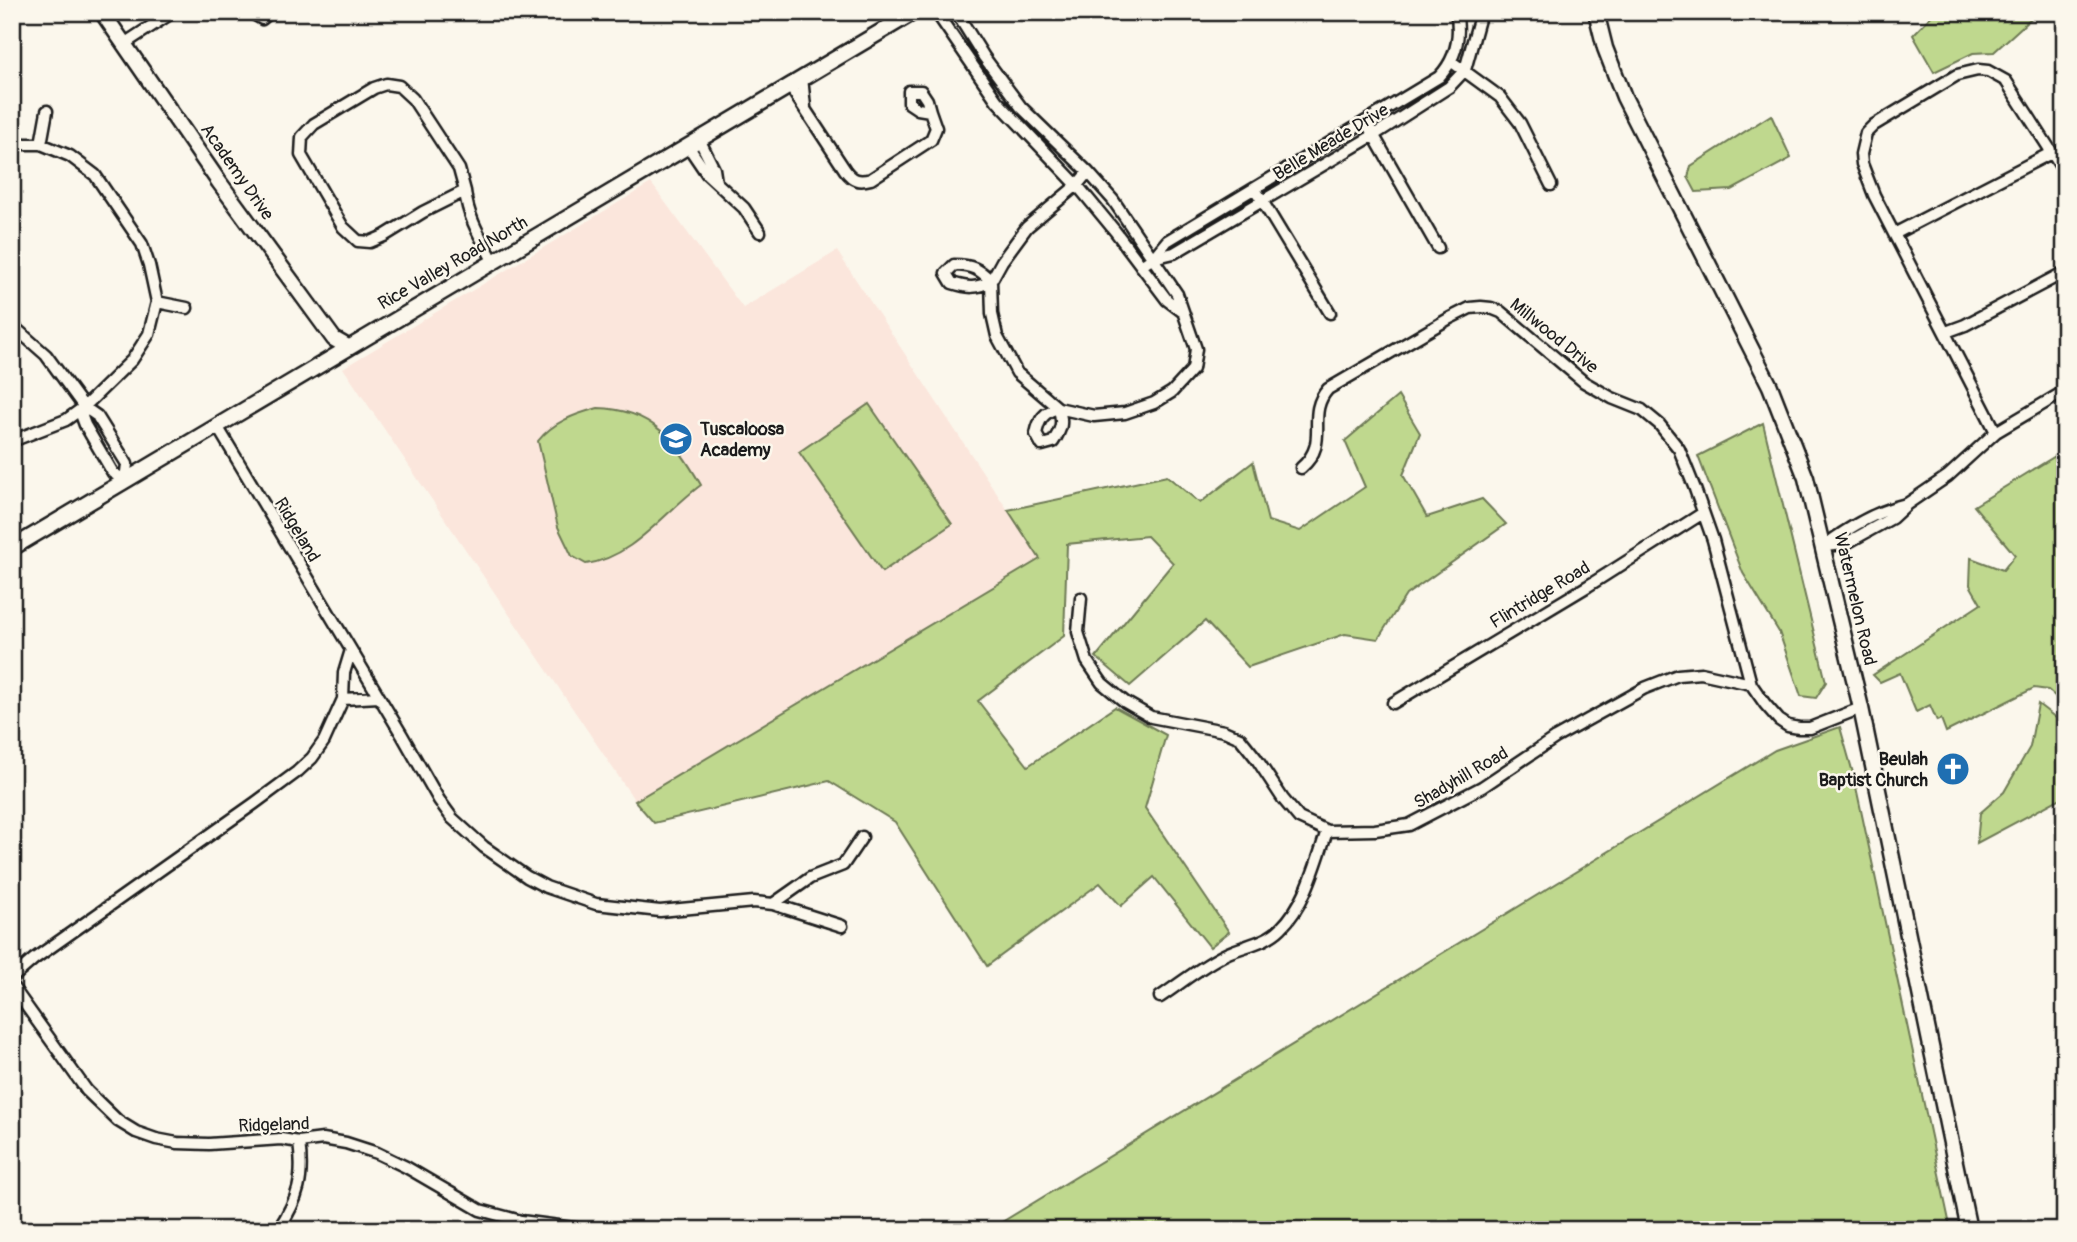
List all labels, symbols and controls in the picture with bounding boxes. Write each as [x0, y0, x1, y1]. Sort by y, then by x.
street label: Belle Meade Drive [1269, 98, 1393, 186]
street label: Academy Drive [195, 119, 279, 225]
street label: Rice Valley Road North [374, 211, 532, 315]
street label: Millwood Drive [1505, 293, 1603, 379]
place label: Tuscaloosa Academy [699, 418, 785, 462]
school or university icon: Tuscaloosa Academy [657, 420, 695, 458]
street label: Ridgeland [269, 493, 325, 567]
street label: Watermelon Road [1829, 530, 1881, 668]
street label: Flintridge Road [1486, 556, 1594, 634]
street label: Shadyhill Road [1410, 742, 1512, 814]
place label: Beulah Baptist Church [1819, 748, 1929, 792]
church icon: Beulah Baptist Church [1934, 750, 1972, 788]
street label: Ridgeland [238, 1112, 310, 1138]

